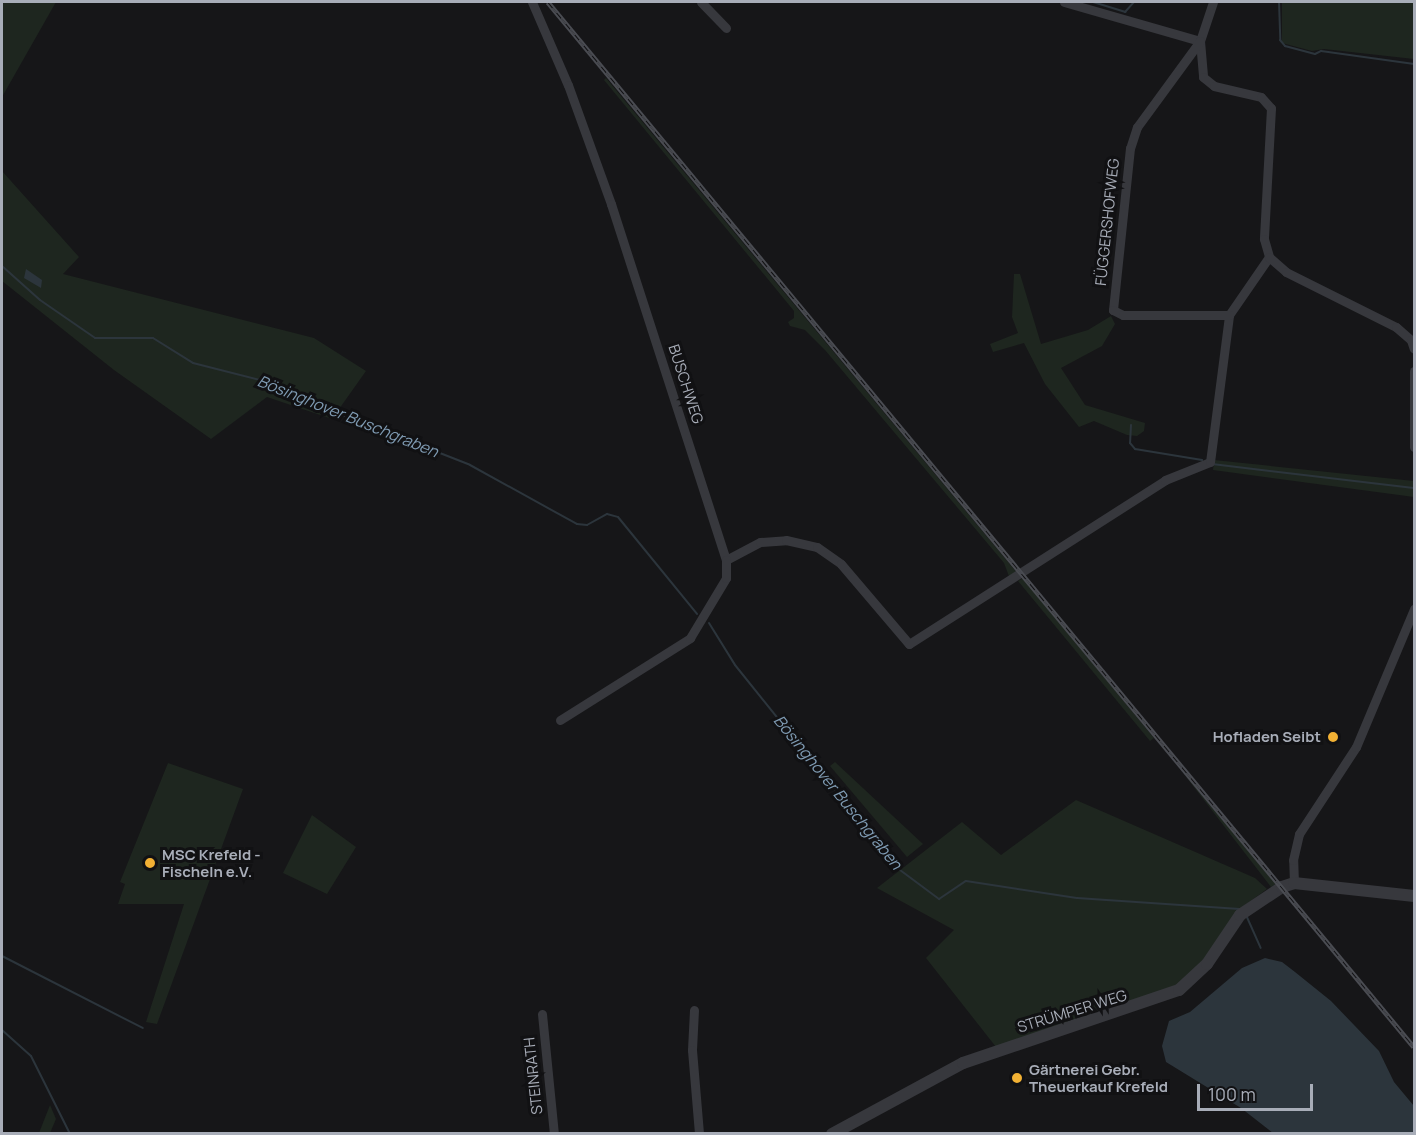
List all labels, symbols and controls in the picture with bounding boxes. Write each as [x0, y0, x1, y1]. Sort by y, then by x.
street label: FÜGGERSHOFWEG [1091, 157, 1123, 287]
street label: BUSCHWEG [665, 342, 707, 426]
water label: Bösinghover Buschgraben [255, 371, 441, 461]
water label: Bösinghover Buschgraben [770, 711, 906, 873]
place label: Hofladen Seibt [1213, 728, 1321, 746]
marker: Hofladen Seibt [1326, 730, 1340, 744]
place label: MSC Krefeld - Fischeln e.V. [162, 845, 260, 880]
marker: MSC Krefeld - Fischeln e.V. [143, 856, 157, 870]
street label: STRÜMPER WEG [1015, 986, 1129, 1036]
street label: STEINRATH [520, 1036, 546, 1116]
place label: Gärtnerei Gebr. Theuerkauf Krefeld [1029, 1060, 1168, 1095]
marker: Gärtnerei Gebr. Theuerkauf Krefeld [1010, 1071, 1024, 1085]
scale bar [1200, 1072, 1316, 1110]
text: 100 m [1208, 1082, 1256, 1106]

